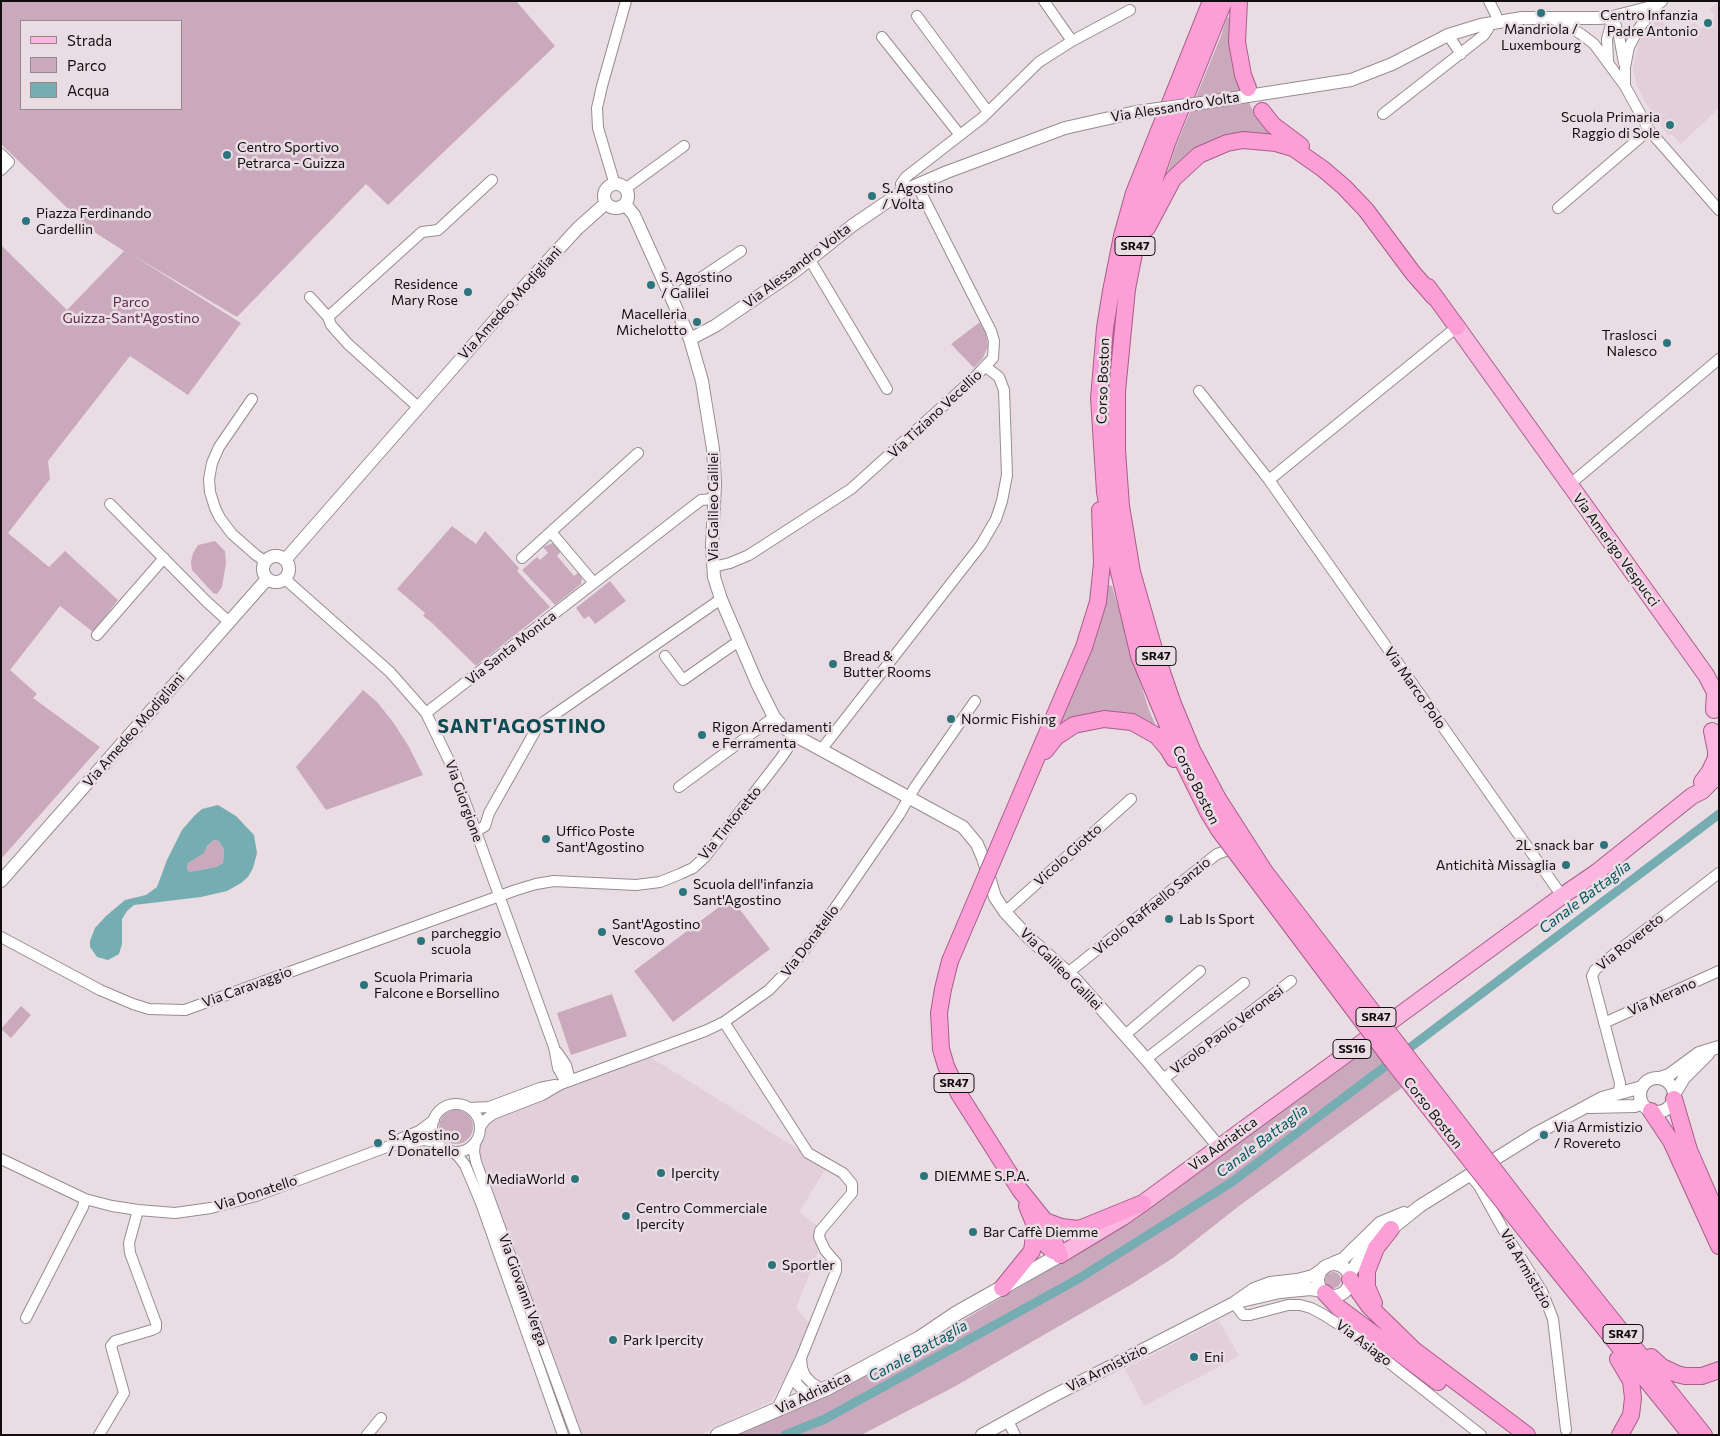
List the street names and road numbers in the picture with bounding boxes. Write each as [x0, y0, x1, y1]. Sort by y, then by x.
street label: Via Alessandro Volta [1109, 89, 1241, 125]
street label: Via Alessandro Volta [740, 220, 854, 312]
road number: SR47 [1115, 237, 1155, 256]
street label: Via Amedeo Modigliani [455, 243, 565, 363]
street label: Corso Boston [1093, 338, 1113, 424]
street label: Via Tiziano Vecellio [885, 366, 985, 462]
street label: Via Galileo Galilei [705, 452, 721, 562]
street label: Via Amerigo Vespucci [1569, 490, 1663, 610]
street label: Via Santa Monica [462, 607, 560, 689]
street label: Via Marco Polo [1381, 644, 1449, 732]
road number: SR47 [1136, 646, 1176, 666]
street label: Via Amedeo Modigliani [80, 669, 188, 791]
street label: Corso Boston [1169, 743, 1223, 827]
street label: Via Giorgione [441, 758, 487, 844]
street label: Via Tintoretto [695, 783, 765, 863]
street label: Vicolo Giotto [1031, 820, 1105, 890]
street label: Vicolo Raffaello Sanzio [1090, 854, 1214, 958]
street label: Via Donatello [777, 902, 843, 980]
street label: Via Rovereto [1593, 910, 1667, 974]
street label: Via Galileo Galilei [1016, 924, 1106, 1014]
street label: Via Caravaggio [200, 963, 294, 1011]
street label: Via Merano [1625, 974, 1699, 1020]
street label: Vicolo Paolo Veronesi [1167, 982, 1287, 1078]
road number: SR47 [1356, 1008, 1396, 1026]
road number: SS16 [1333, 1040, 1371, 1058]
road number: SR47 [934, 1074, 974, 1092]
street label: Corso Boston [1400, 1074, 1466, 1152]
street label: Via Adriatica [1185, 1113, 1261, 1175]
street label: Via Donatello [213, 1172, 299, 1214]
street label: Via Armistizio [1497, 1226, 1555, 1312]
street label: Via Giovanni Verga [495, 1232, 551, 1348]
street label: Via Asiago [1333, 1316, 1395, 1370]
road number: SR47 [1603, 1325, 1643, 1344]
street label: Via Armistizio [1064, 1340, 1150, 1396]
street label: Via Adriatica [773, 1368, 853, 1418]

